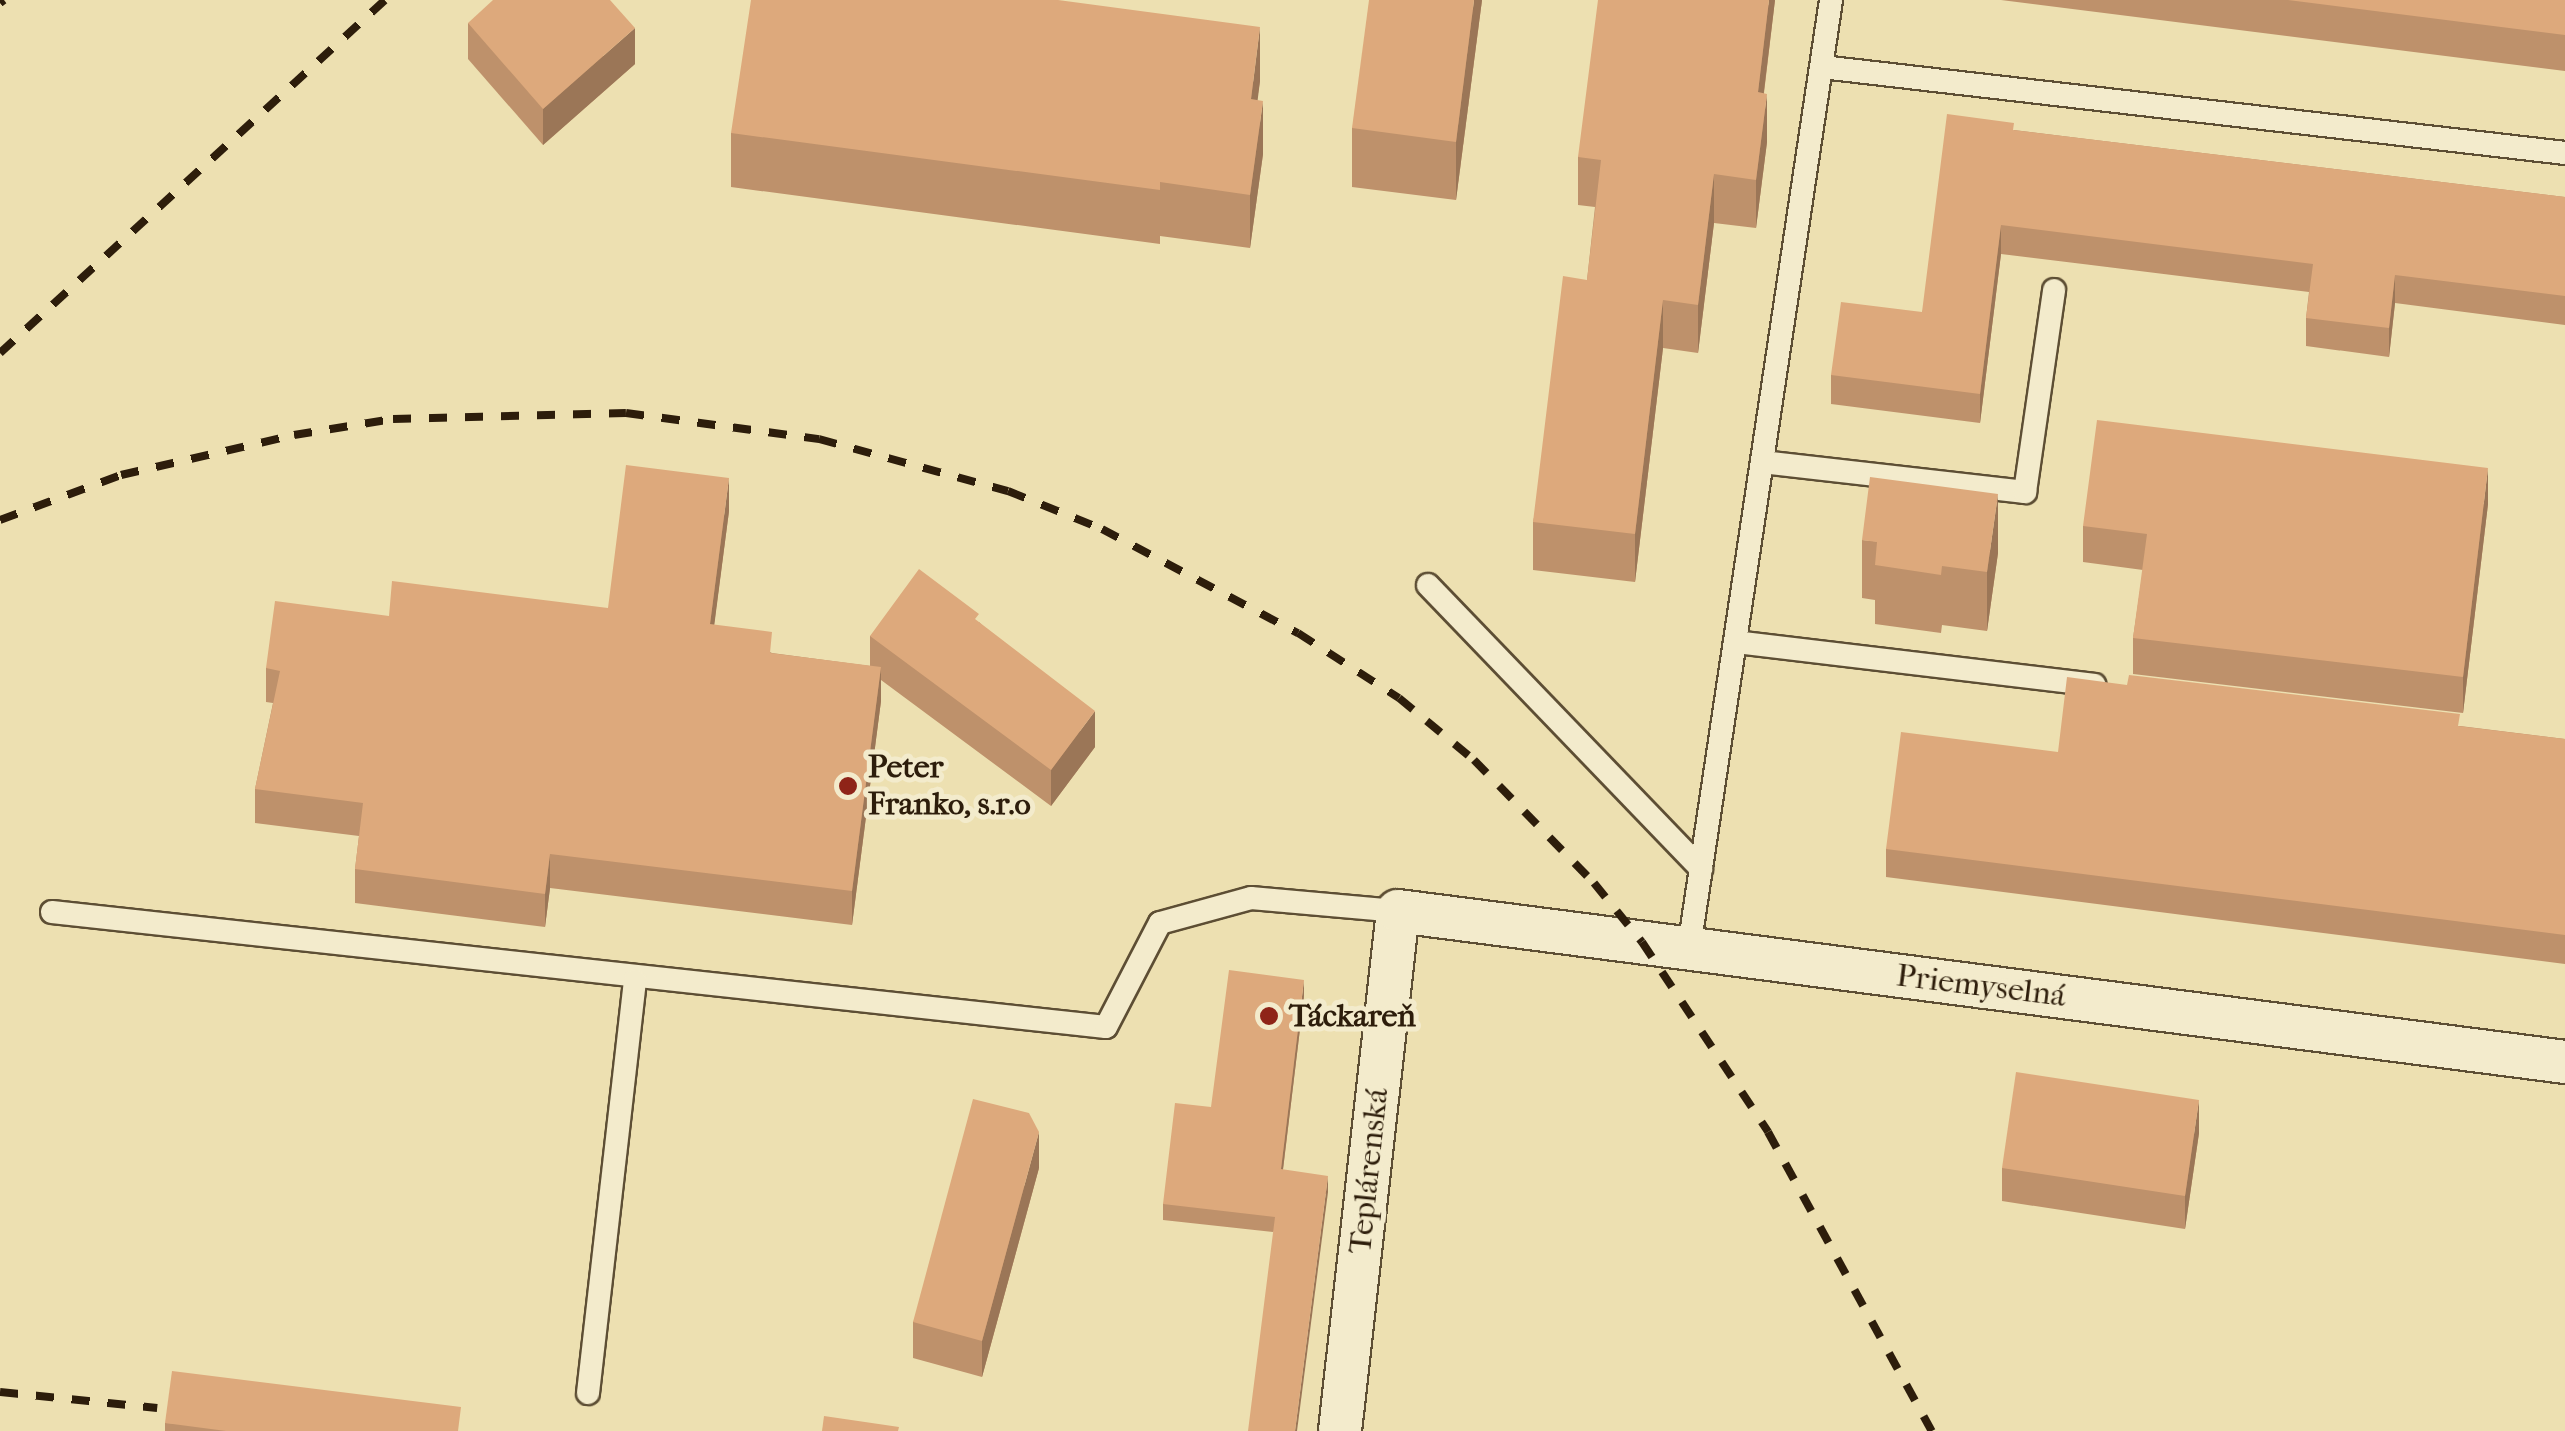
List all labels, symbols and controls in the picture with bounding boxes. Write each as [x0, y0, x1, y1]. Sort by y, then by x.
place label: Peter Franko, s.r.o [868, 749, 1031, 824]
marker: Peter Franko, s.r.o [837, 775, 859, 797]
street label: Priemyselná [1894, 957, 2068, 1015]
place label: Táckareň [1289, 997, 1416, 1035]
marker: Táckareň [1258, 1005, 1280, 1027]
street label: Teplárenská [1341, 1086, 1397, 1256]

